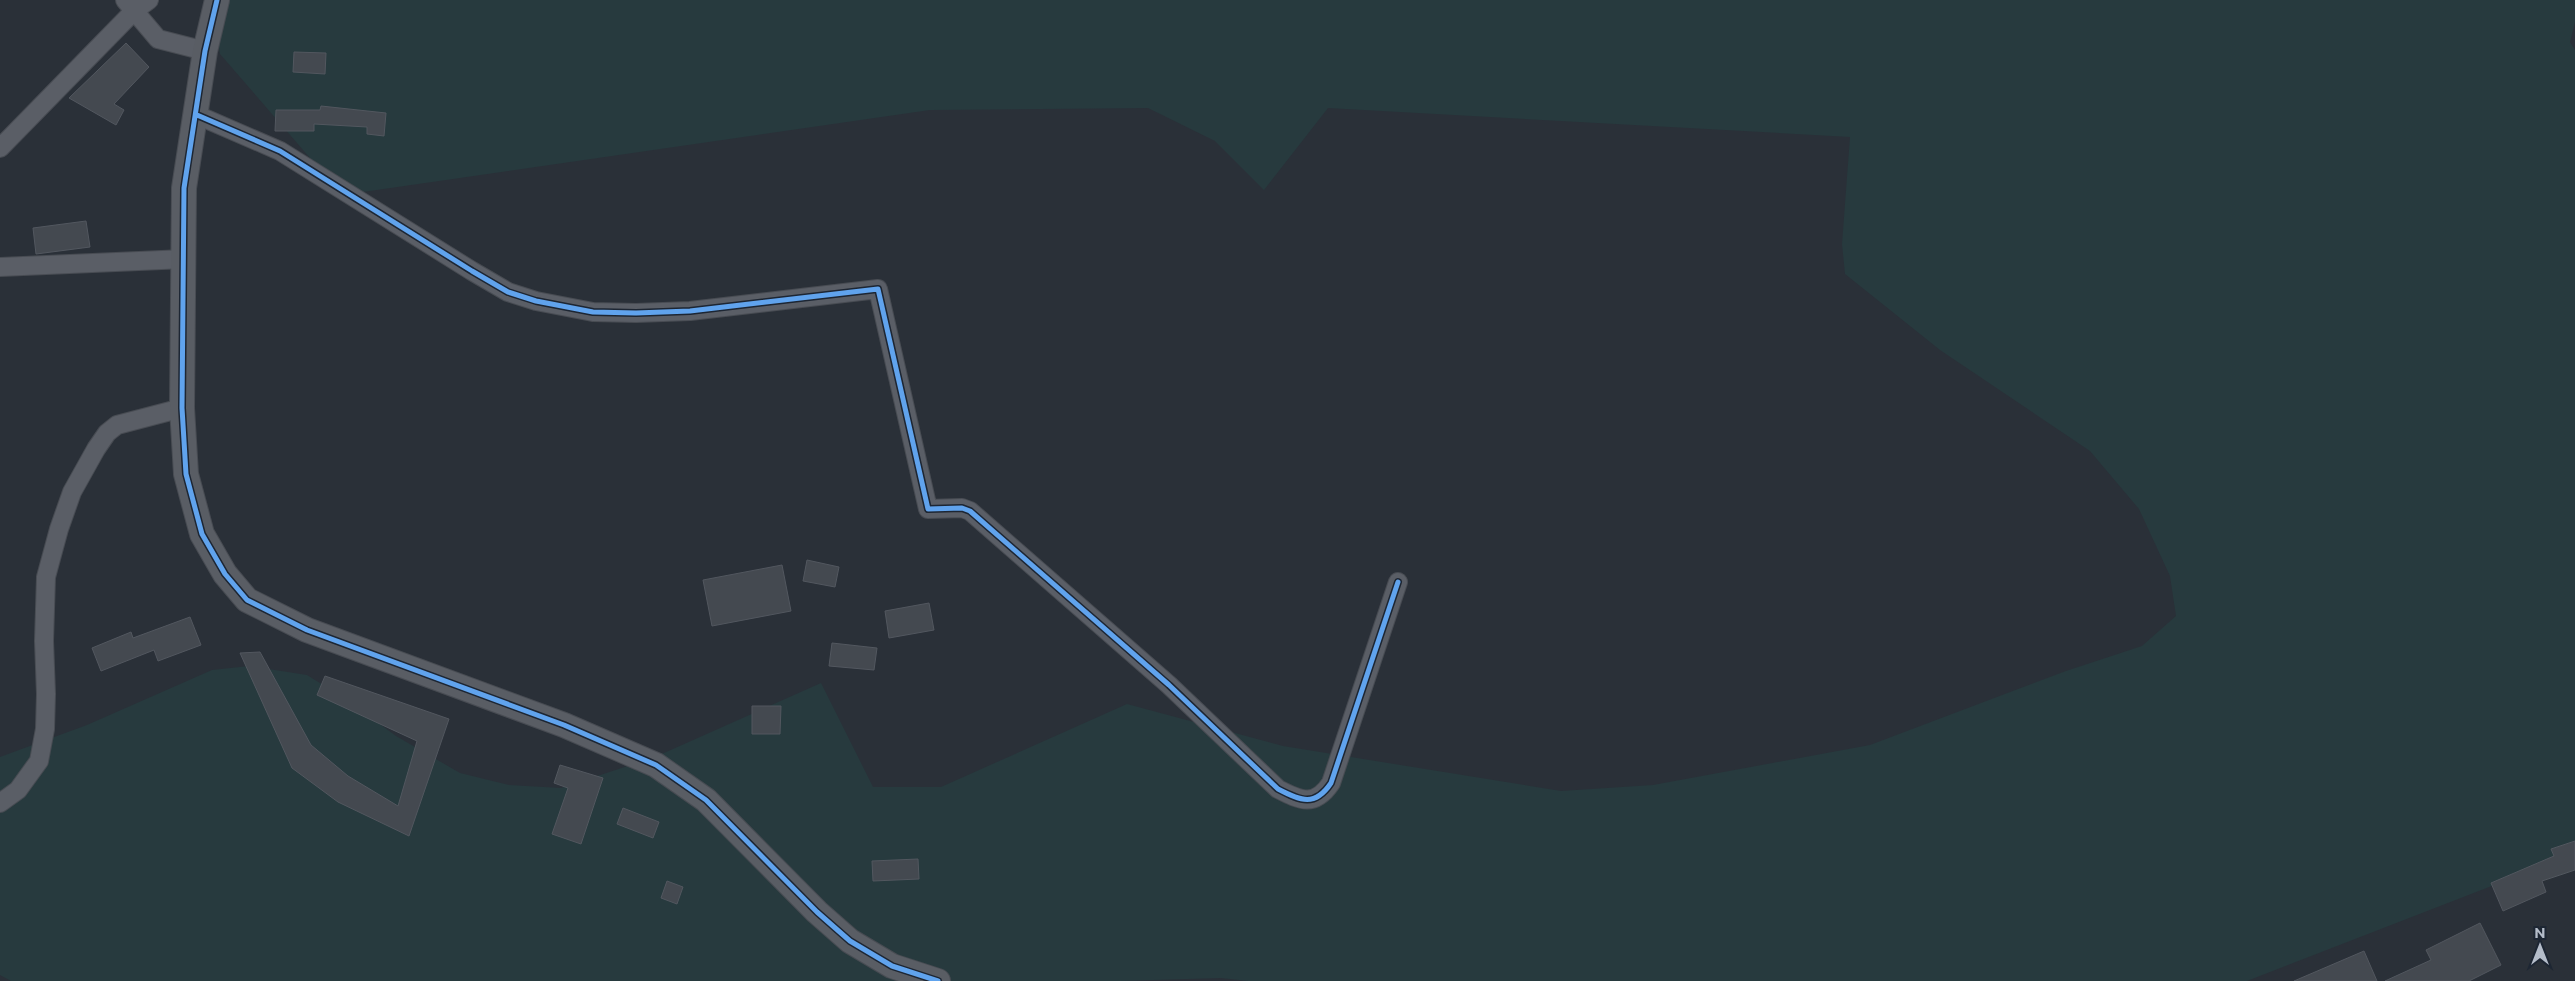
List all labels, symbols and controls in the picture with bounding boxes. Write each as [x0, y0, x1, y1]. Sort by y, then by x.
north arrow [2515, 921, 2565, 971]
text: N [2534, 924, 2546, 942]

